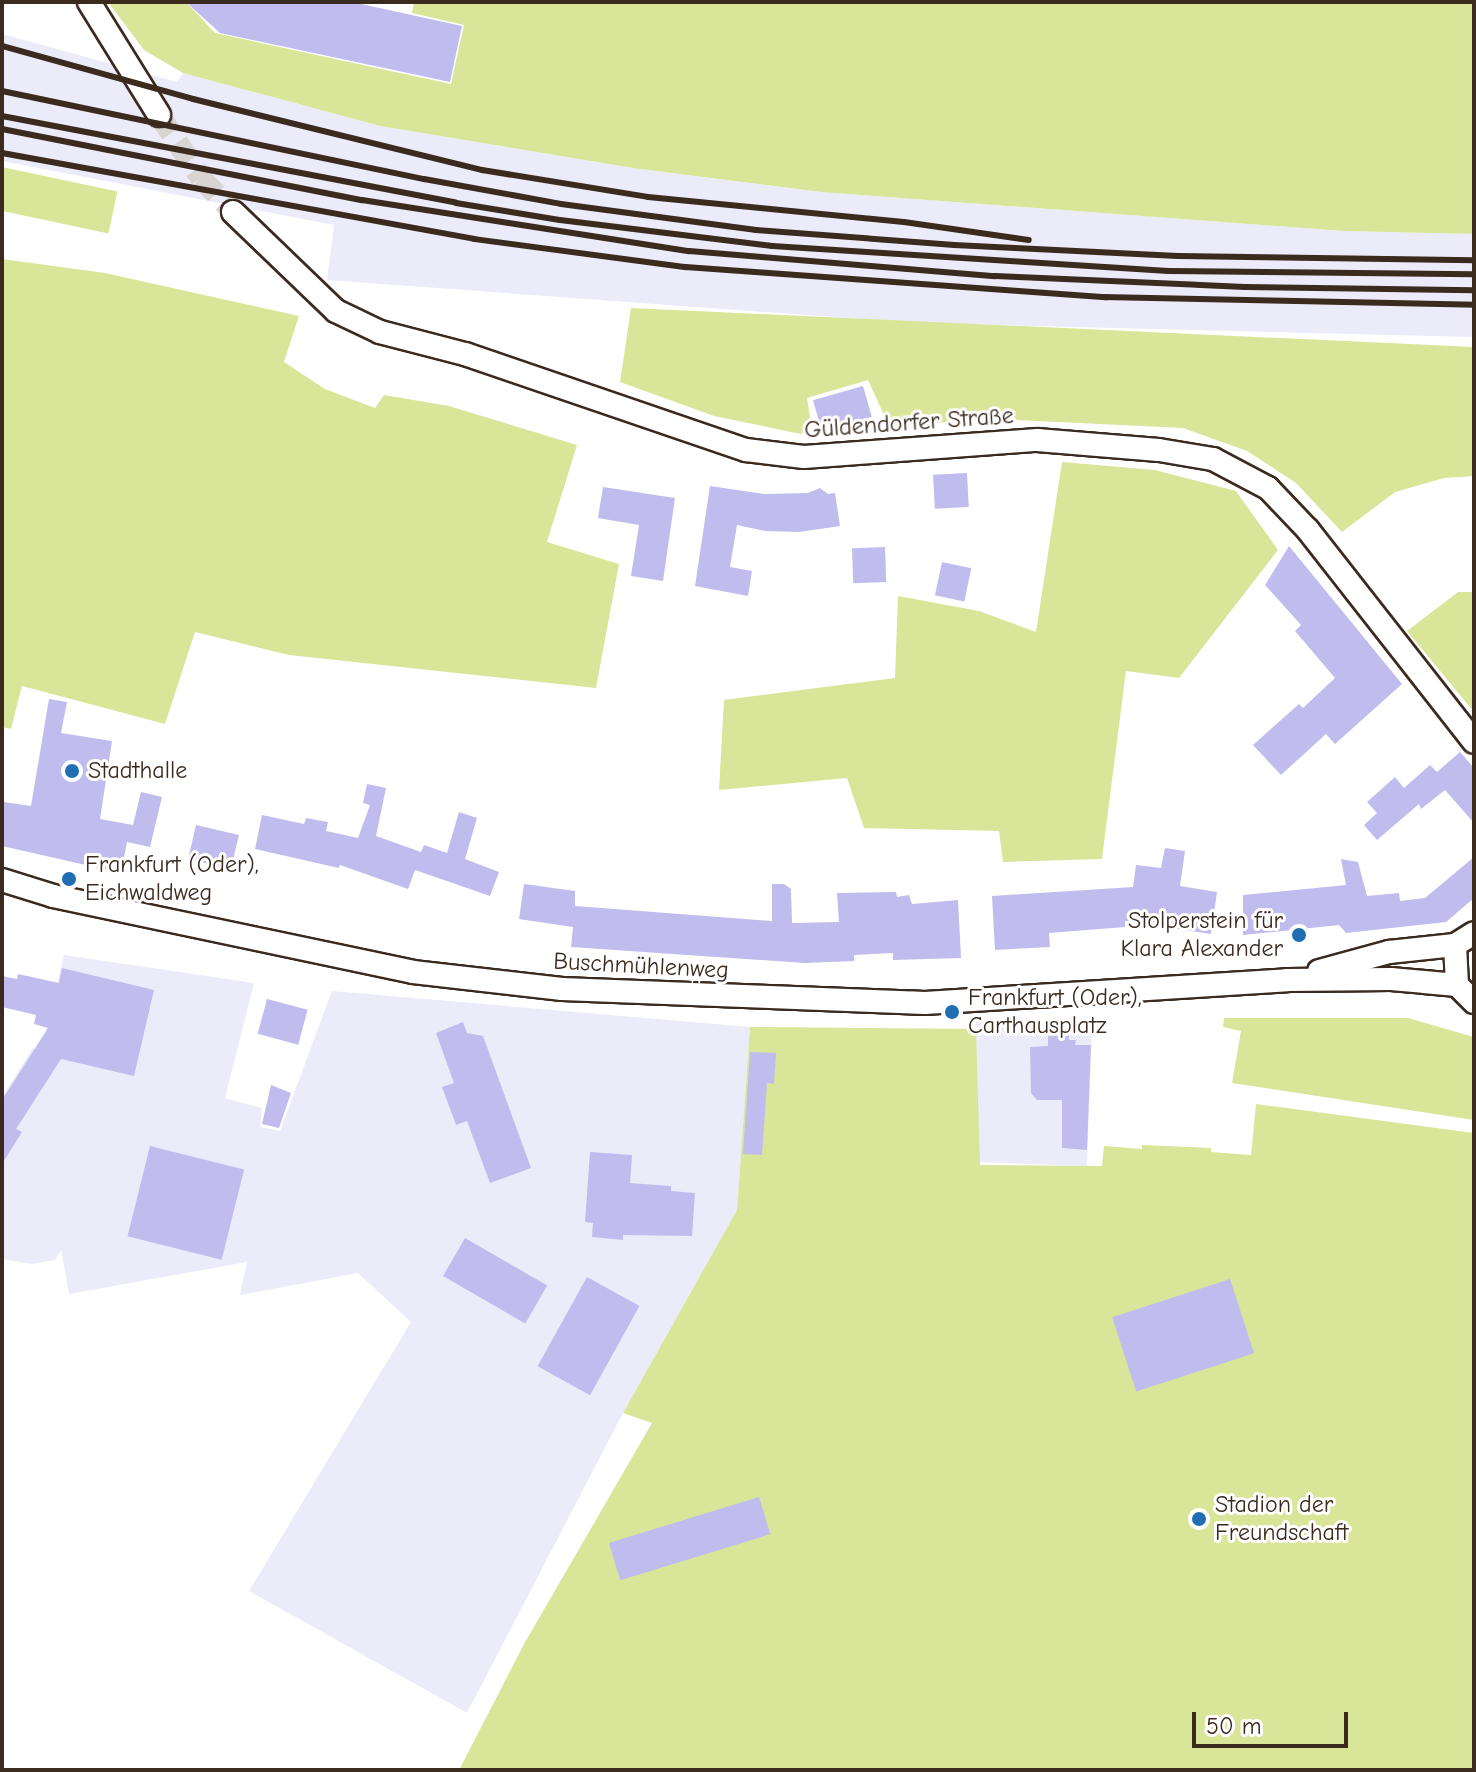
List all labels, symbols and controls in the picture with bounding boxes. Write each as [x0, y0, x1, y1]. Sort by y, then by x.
street label: Güldendorfer Straße [803, 401, 1015, 445]
place label: Stadthalle [88, 757, 187, 785]
marker: Stadthalle [63, 762, 81, 780]
place label: Frankfurt (Oder), Eichwaldweg [85, 851, 259, 907]
marker: Frankfurt (Oder), Eichwaldweg [60, 870, 78, 888]
place label: Stolperstein für Klara Alexander [1120, 907, 1283, 963]
marker: Stolperstein für Klara Alexander [1290, 926, 1308, 944]
street label: Buschmühlenweg [553, 947, 729, 985]
place label: Frankfurt (Oder), Carthausplatz [968, 984, 1142, 1040]
marker: Frankfurt (Oder), Carthausplatz [943, 1003, 961, 1021]
place label: Stadion der Freundschaft [1215, 1491, 1348, 1547]
marker: Stadion der Freundschaft [1190, 1510, 1208, 1528]
scale bar [1196, 1696, 1352, 1746]
text: 50 m [1206, 1712, 1262, 1740]

